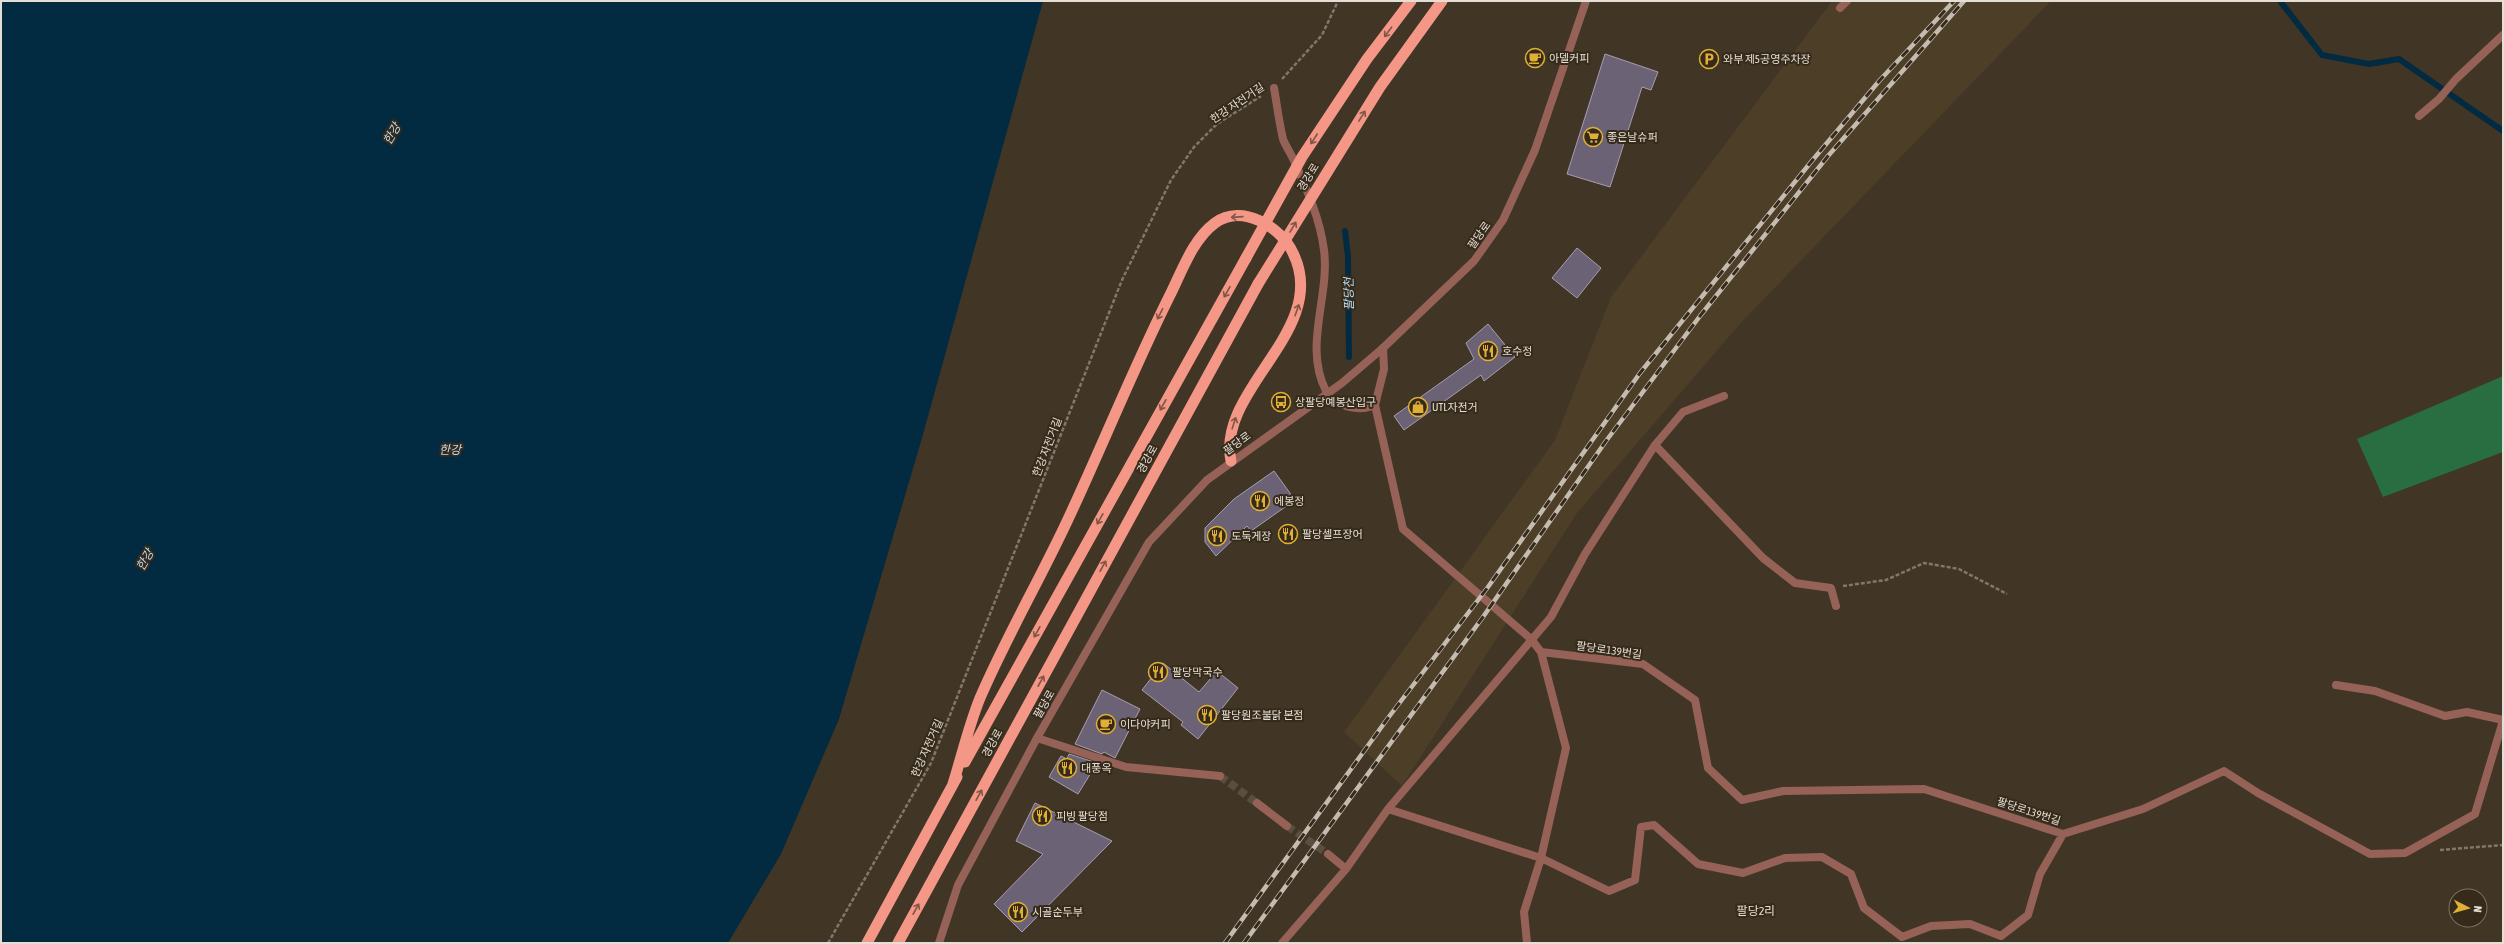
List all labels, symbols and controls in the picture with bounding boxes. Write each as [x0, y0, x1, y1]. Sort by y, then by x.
one-way arrow [1383, 26, 1392, 37]
cafe icon: 아델커피 [1524, 47, 1546, 69]
parking icon: 와부 제5공영주차장 [1698, 48, 1720, 70]
place label: 아델커피 [1549, 52, 1589, 64]
place label: 와부 제5공영주차장 [1723, 53, 1811, 65]
street label: 한강 자전거길 [1208, 81, 1266, 125]
one-way arrow [1358, 110, 1366, 122]
water label: 한강 [380, 119, 405, 147]
supermarket icon: 좋은날슈퍼 [1582, 126, 1604, 148]
place label: 좋은날슈퍼 [1607, 131, 1658, 143]
one-way arrow [1310, 133, 1318, 144]
street label: 경강로 [1295, 161, 1321, 193]
one-way arrow [1230, 213, 1243, 220]
street label: 팔당로 [1465, 219, 1493, 251]
one-way arrow [1289, 221, 1297, 233]
water label: 팔당천 [1342, 275, 1356, 311]
one-way arrow [1222, 285, 1230, 297]
one-way arrow [1293, 305, 1301, 317]
one-way arrow [1156, 308, 1164, 320]
restaurant icon: 호수정 [1477, 340, 1499, 362]
place label: 호수정 [1502, 345, 1532, 357]
bus stop icon: 상팔당예봉산입구 [1270, 391, 1292, 413]
place label: 상팔당예봉산입구 [1295, 396, 1376, 408]
shop icon: UTL자전거 [1407, 396, 1429, 418]
one-way arrow [1159, 399, 1167, 411]
place label: UTL자전거 [1432, 401, 1478, 413]
street label: 한강 자전거길 [1030, 416, 1064, 478]
one-way arrow [1231, 417, 1238, 430]
street label: 팔당로 [1221, 429, 1253, 457]
water label: 한강 [439, 443, 463, 457]
street label: 경강로 [1134, 443, 1160, 475]
restaurant icon: 에봉정 [1249, 490, 1271, 512]
place label: 에봉정 [1274, 495, 1304, 507]
one-way arrow [1096, 513, 1104, 525]
restaurant icon: 팔당셀프장어 [1277, 523, 1299, 545]
restaurant icon: 도둑게장 [1206, 525, 1228, 547]
place label: 팔당셀프장어 [1302, 528, 1363, 540]
place label: 도둑게장 [1231, 530, 1271, 542]
water label: 한강 [133, 545, 158, 573]
one-way arrow [1100, 561, 1108, 573]
one-way arrow [1033, 626, 1040, 638]
street label: 팔당로139번길 [1575, 639, 1643, 661]
restaurant icon: 팔당막국수 [1147, 661, 1169, 683]
place label: 팔당막국수 [1172, 666, 1223, 678]
one-way arrow [1038, 675, 1045, 687]
street label: 팔당로 [1031, 688, 1057, 720]
restaurant icon: 팔당원조불닭 본점 [1196, 704, 1218, 726]
place label: 팔당원조불닭 본점 [1221, 709, 1303, 721]
cafe icon: 이다야커피 [1095, 713, 1117, 735]
street label: 한강 자전거길 [909, 717, 945, 779]
place label: 이다야커피 [1120, 718, 1171, 730]
street label: 경강로 [979, 727, 1005, 759]
restaurant icon: 대풍옥 [1056, 757, 1078, 779]
place label: 대풍옥 [1081, 762, 1111, 774]
one-way arrow [975, 789, 983, 801]
street label: 팔당로139번길 [1996, 795, 2062, 827]
restaurant icon: 피빙 팔당점 [1031, 805, 1053, 827]
place label: 피빙 팔당점 [1056, 810, 1108, 822]
north arrow [2448, 888, 2488, 928]
restaurant icon: 시골순두부 [1007, 901, 1029, 923]
one-way arrow [913, 903, 921, 915]
district label: 팔당2리 [1737, 904, 1775, 918]
text: N [2472, 905, 2484, 913]
place label: 시골순두부 [1032, 906, 1083, 918]

